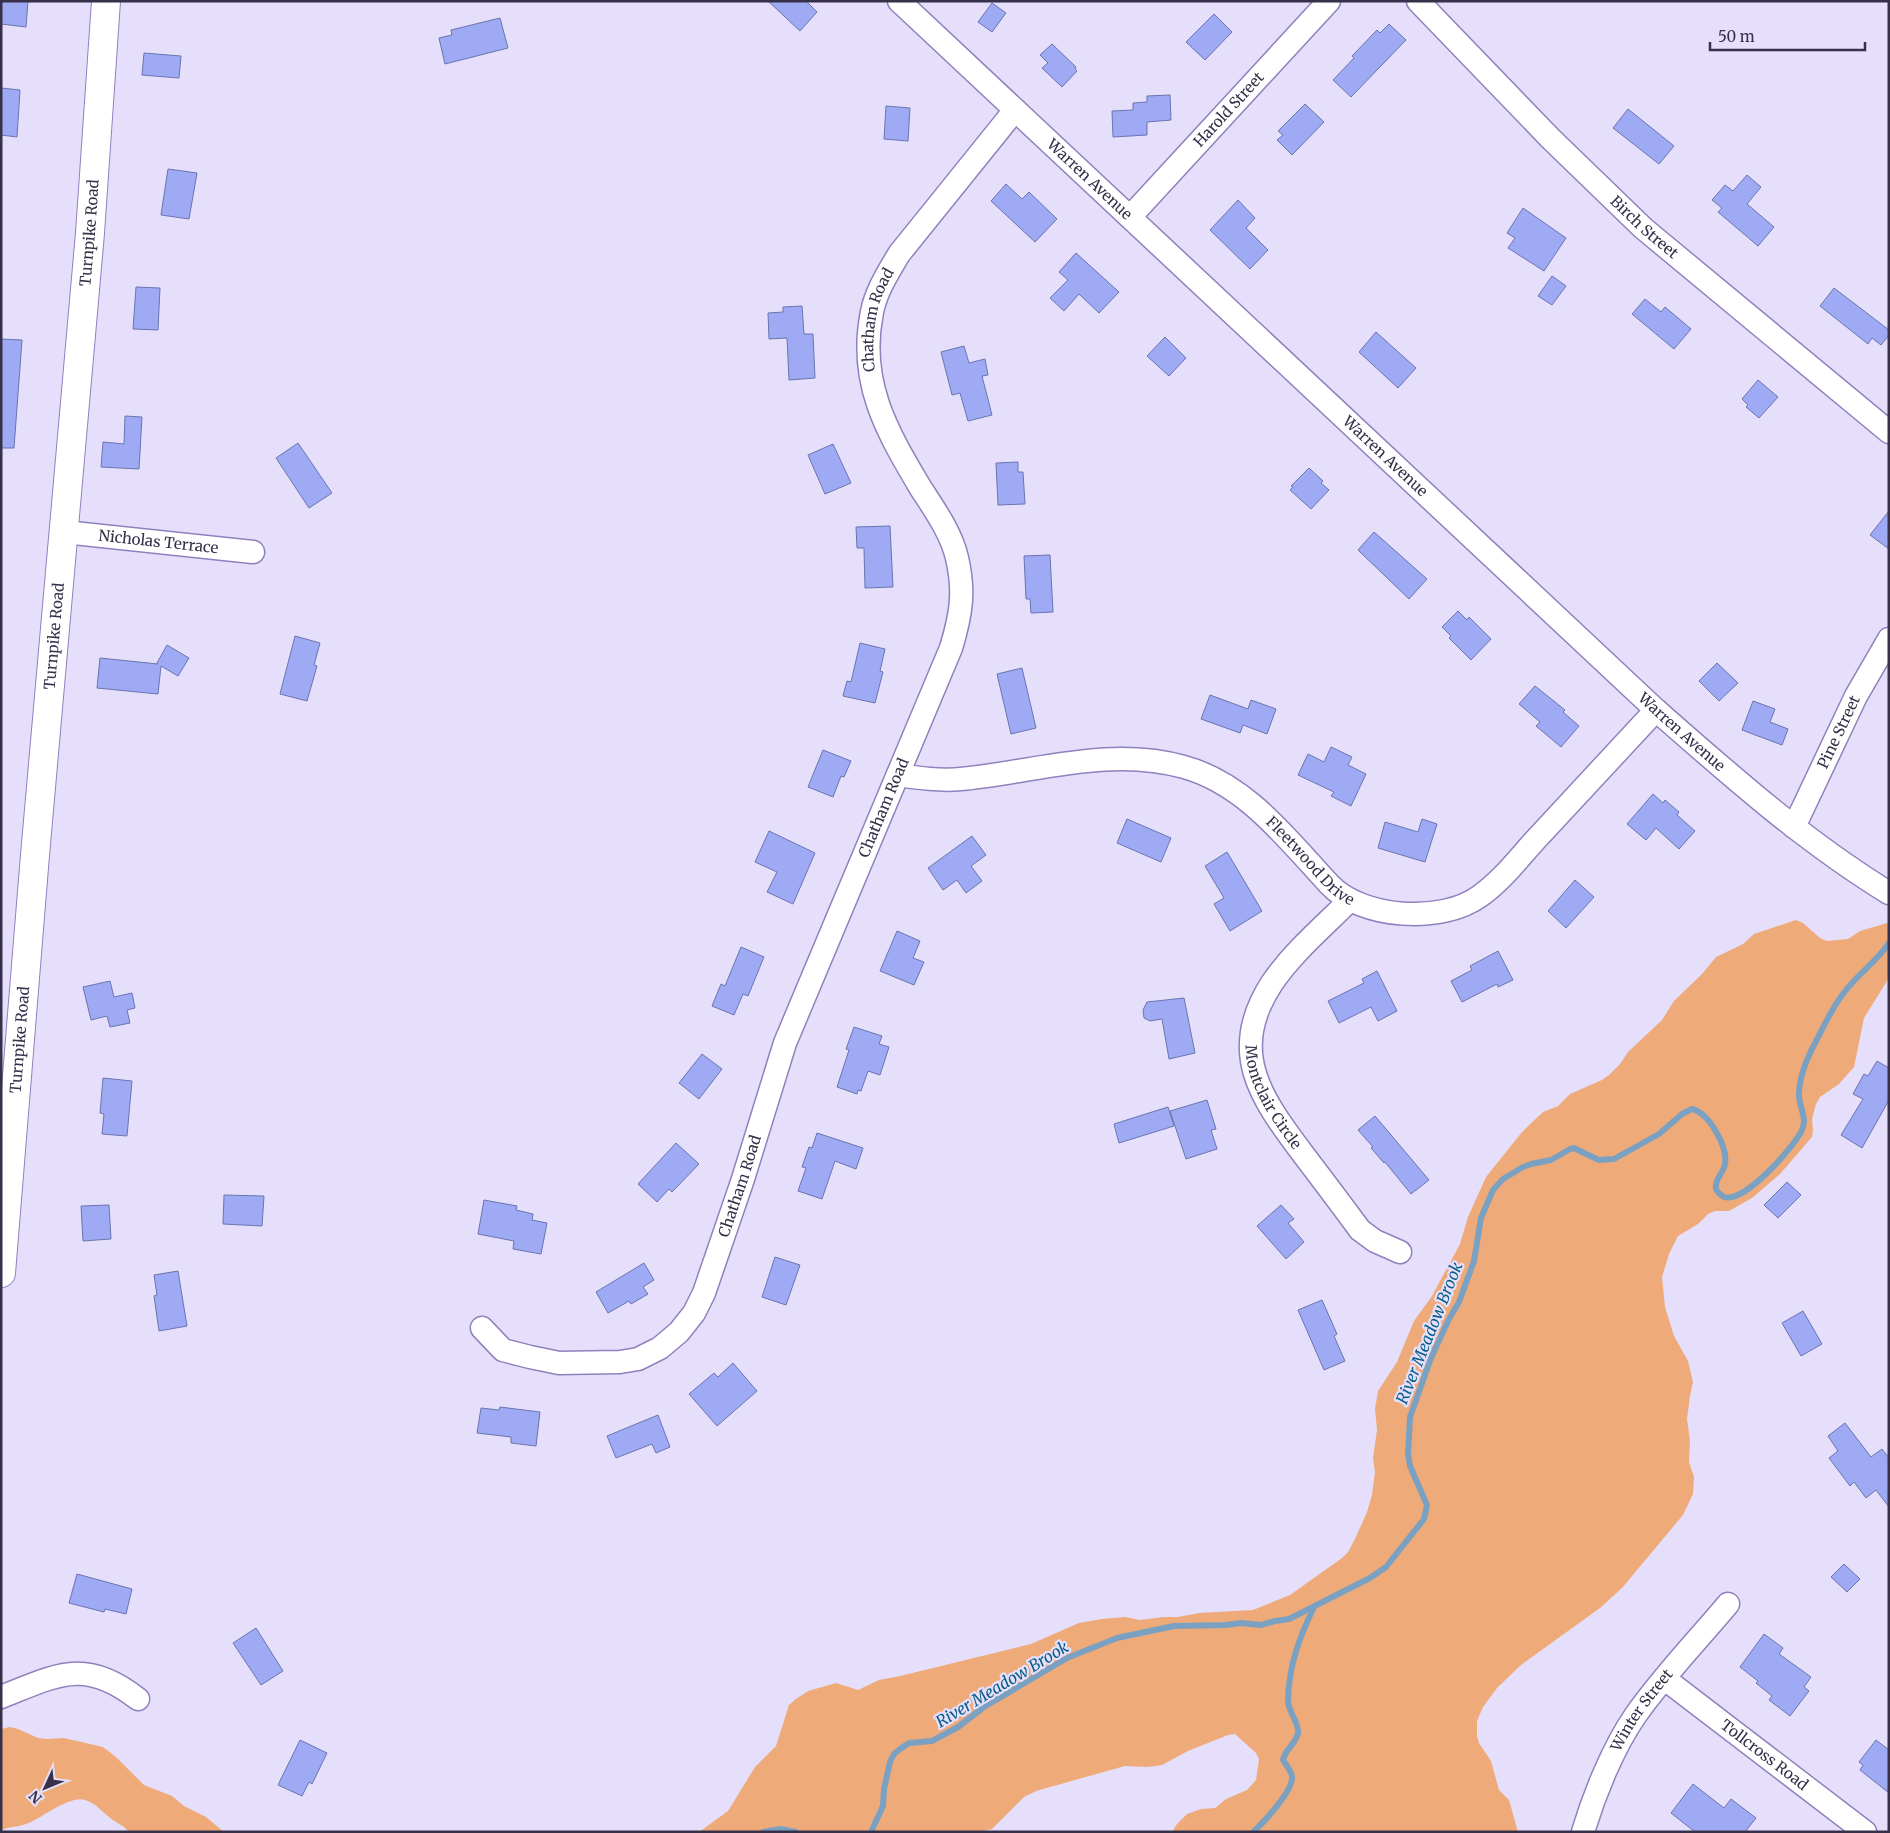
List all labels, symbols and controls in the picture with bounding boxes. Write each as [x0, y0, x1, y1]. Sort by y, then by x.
scale bar [1710, 20, 1865, 52]
text: 50 m [1718, 27, 1755, 46]
street label: Harold Street [1189, 68, 1268, 151]
street label: Warren Avenue [1043, 134, 1136, 224]
street label: Turnpike Road [75, 179, 103, 287]
street label: Birch Street [1606, 191, 1682, 262]
street label: Chatham Road [858, 265, 898, 373]
street label: Warren Avenue [1338, 411, 1432, 500]
street label: Nicholas Terrace [98, 526, 220, 557]
street label: Turnpike Road [40, 582, 68, 690]
street label: Warren Avenue [1634, 688, 1729, 775]
street label: Pine Street [1813, 692, 1864, 772]
street label: Chatham Road [854, 755, 913, 860]
street label: Fleetwood Drive [1262, 812, 1358, 909]
street label: Turnpike Road [6, 986, 33, 1094]
street label: Montclair Circle [1241, 1044, 1306, 1153]
street label: Chatham Road [714, 1133, 765, 1239]
water label: River Meadow Brook [1391, 1259, 1467, 1407]
water label: River Meadow Brook [932, 1636, 1072, 1731]
street label: Winter Street [1606, 1665, 1677, 1755]
street label: Tollcross Road [1717, 1715, 1812, 1794]
north arrow [20, 1763, 70, 1813]
text: N [25, 1787, 46, 1807]

